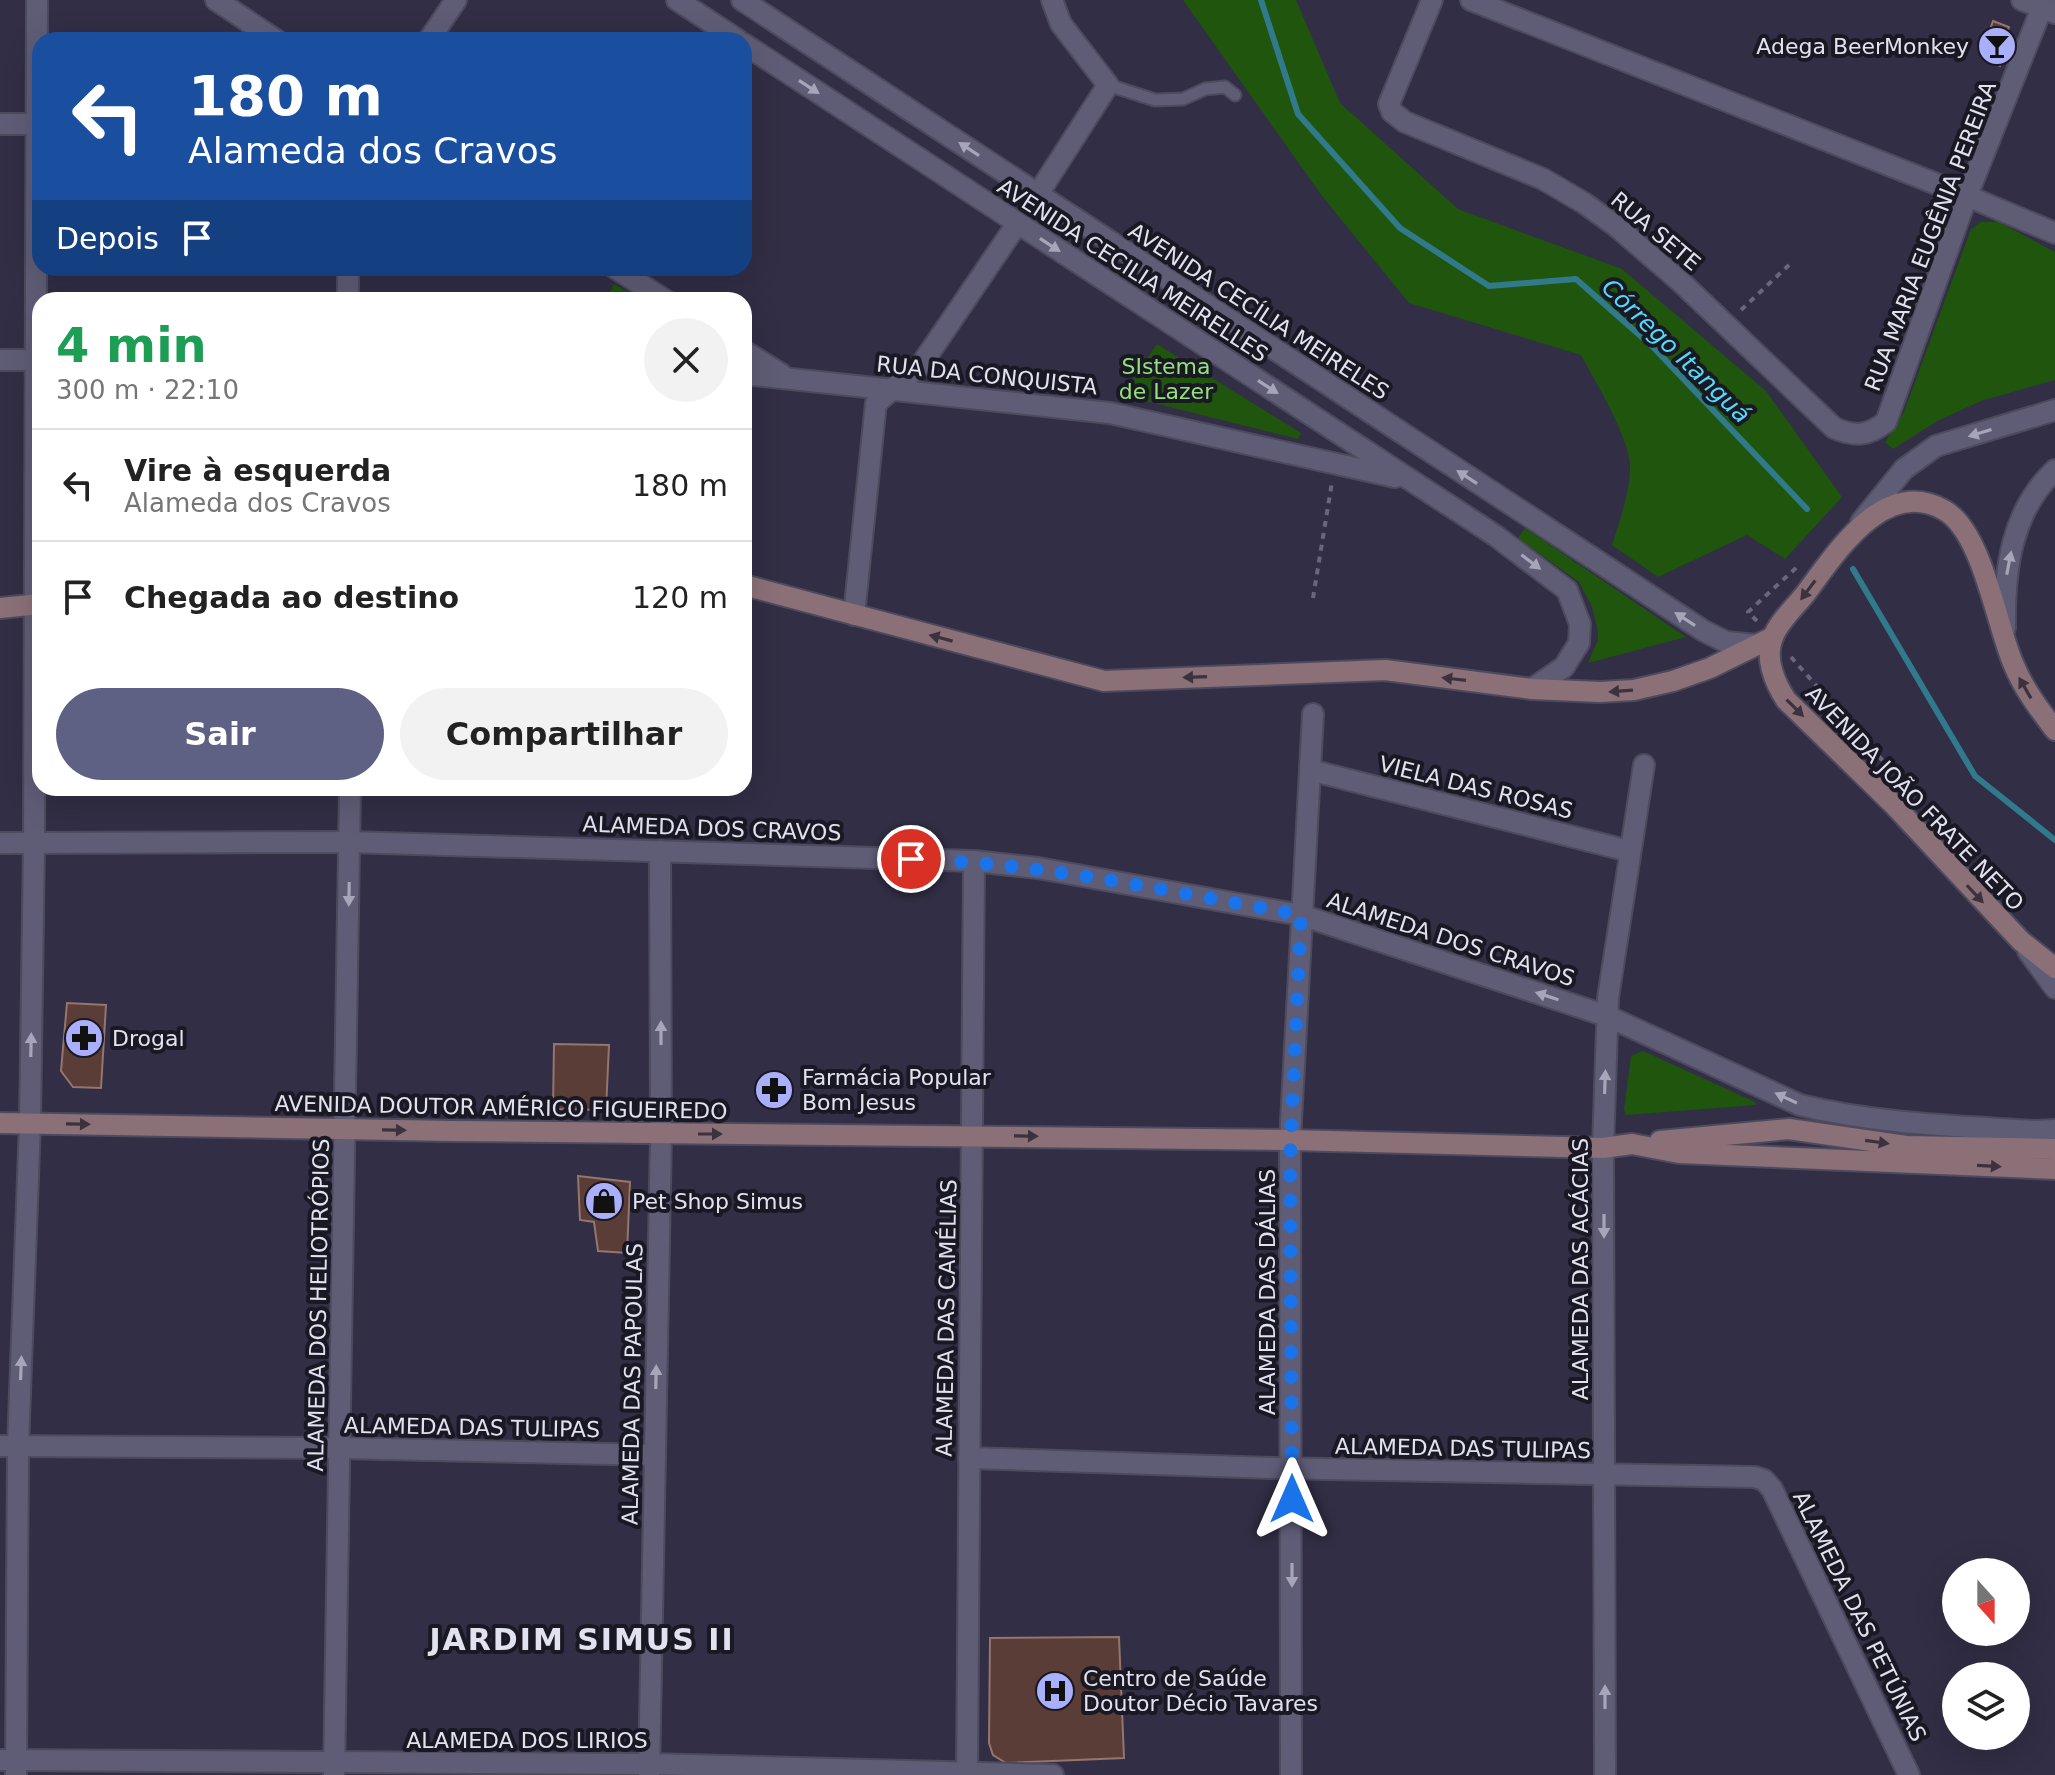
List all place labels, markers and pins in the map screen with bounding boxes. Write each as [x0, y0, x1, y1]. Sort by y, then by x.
bar icon: Adega BeerMonkey [1976, 25, 2018, 67]
place label: Adega BeerMonkey [1756, 34, 1969, 59]
pin [877, 825, 945, 893]
pharmacy icon: Drogal [63, 1017, 105, 1059]
place label: Drogal [112, 1026, 185, 1051]
place label: Farmácia Popular Bom Jesus [802, 1065, 992, 1115]
pharmacy icon: Farmácia Popular Bom Jesus [753, 1069, 795, 1111]
shop icon: Pet Shop Simus [583, 1180, 625, 1222]
place label: Pet Shop Simus [632, 1189, 803, 1214]
place label: Centro de Saúde Doutor Décio Tavares [1083, 1666, 1318, 1716]
hospital icon: Centro de Saúde Doutor Décio Tavares [1034, 1670, 1076, 1712]

